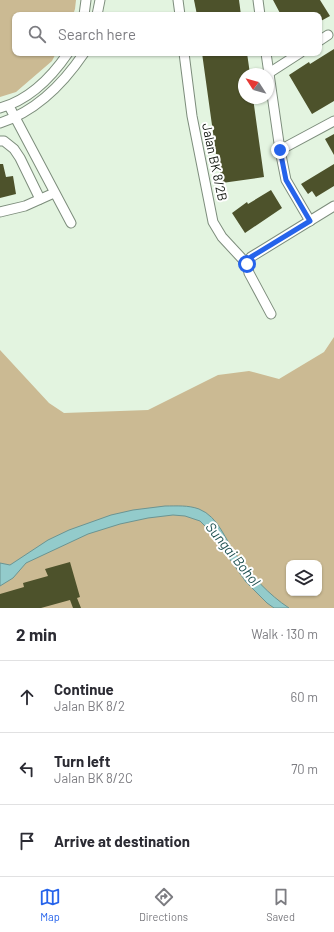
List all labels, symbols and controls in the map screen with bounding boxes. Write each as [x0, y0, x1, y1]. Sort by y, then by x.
search box [12, 12, 322, 56]
icon: search [26, 23, 48, 45]
text: Search here [58, 25, 136, 43]
north arrow [238, 68, 274, 104]
street label: Jalan BK 8/2B [199, 122, 231, 202]
route end [271, 141, 289, 159]
route start [238, 255, 256, 273]
water label: Sungai Bohol [203, 518, 264, 589]
map controls [286, 560, 322, 596]
button: layers [286, 560, 322, 596]
text: 2 min [16, 624, 57, 644]
text: Walk · 130 m [251, 626, 318, 642]
text: Continue [54, 680, 114, 698]
icon: ahead [16, 686, 38, 708]
text: 60 m [291, 689, 318, 705]
text: Jalan BK 8/2 [54, 698, 125, 714]
text: Turn left [54, 752, 110, 770]
icon: left [16, 758, 38, 780]
text: 70 m [291, 761, 318, 777]
text: Jalan BK 8/2C [54, 770, 133, 786]
icon: arrive [16, 830, 38, 852]
text: Arrive at destination [54, 832, 190, 850]
tab: Map [39, 886, 61, 923]
tab: Directions [139, 886, 188, 923]
tab: Saved [266, 886, 295, 923]

